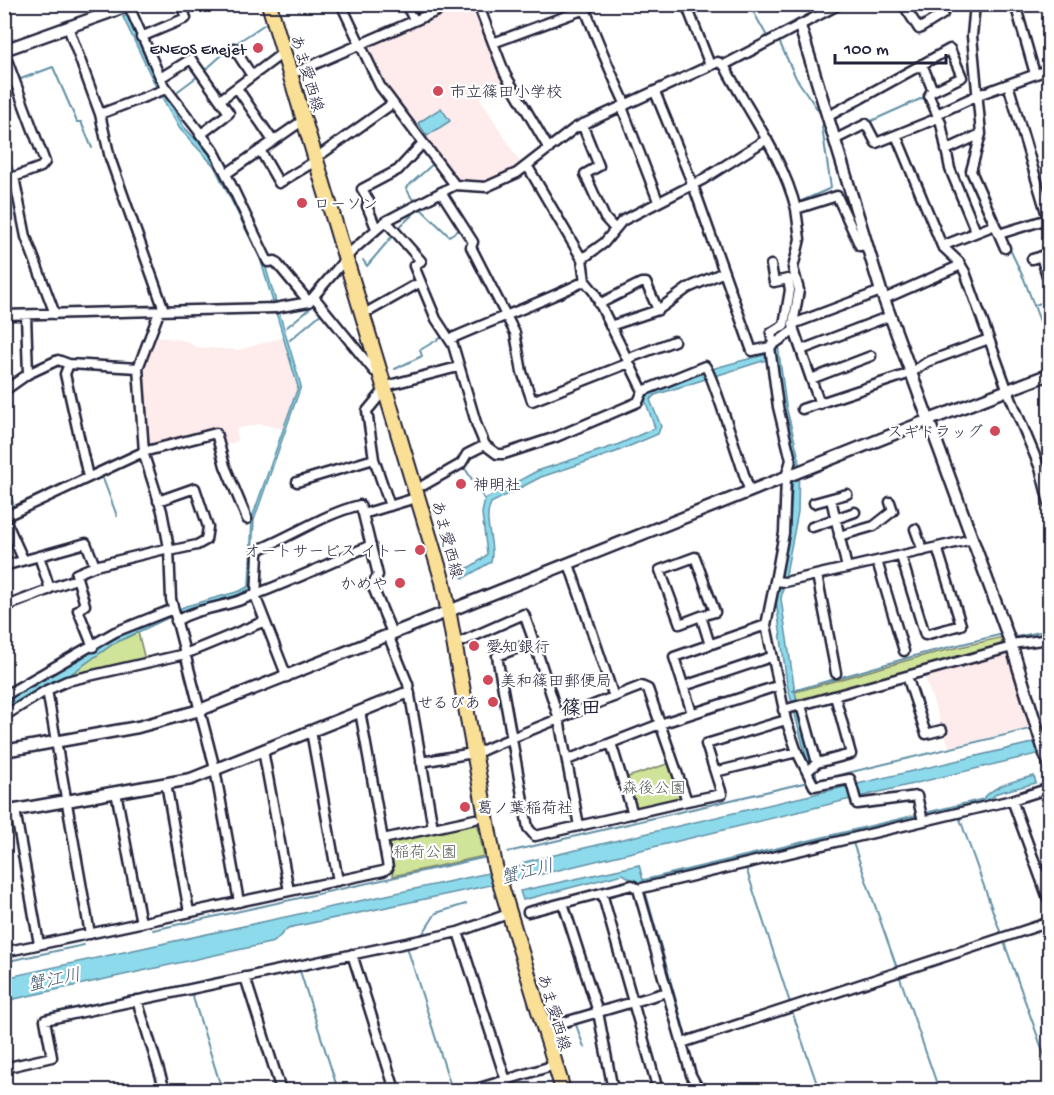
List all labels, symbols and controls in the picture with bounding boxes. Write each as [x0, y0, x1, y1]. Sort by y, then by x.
scale bar [835, 27, 946, 65]
street label: あま愛西線 [284, 32, 327, 115]
text: 100 m [843, 40, 889, 61]
marker: ENEOS Enejet [251, 41, 265, 55]
place label: ENEOS Enejet [150, 42, 247, 61]
marker: 市立篠田小学校 [431, 84, 445, 98]
place label: 市立篠田小学校 [450, 84, 562, 104]
marker: ローソン [295, 196, 309, 210]
place label: ローソン [314, 197, 378, 216]
place label: スギドラッグ [887, 424, 983, 444]
marker: スギドラッグ [988, 424, 1002, 438]
marker: 神明社 [454, 477, 468, 491]
place label: 神明社 [473, 477, 521, 497]
street label: あま愛西線 [425, 498, 466, 581]
marker: オートサービス イトー [413, 543, 427, 557]
place label: オートサービス イトー [244, 544, 408, 563]
marker: かめや [393, 576, 407, 590]
place label: かめや [340, 577, 388, 596]
marker: 愛知銀行 [467, 639, 481, 653]
place label: 愛知銀行 [486, 639, 550, 659]
marker: 美和篠田郵便局 [481, 673, 495, 687]
place label: 美和篠田郵便局 [500, 673, 612, 693]
place label: せるびあ [417, 695, 481, 715]
marker: せるびあ [486, 695, 500, 709]
district label: 篠田 [561, 697, 601, 722]
park label: 森後公園 [622, 779, 686, 800]
marker: 葛ノ葉稲荷社 [458, 800, 472, 814]
place label: 葛ノ葉稲荷社 [477, 800, 573, 820]
park label: 稲荷公園 [393, 844, 457, 864]
water label: 蟹江川 [499, 856, 556, 890]
water label: 蟹江川 [26, 965, 83, 997]
street label: あま愛西線 [531, 971, 574, 1054]

